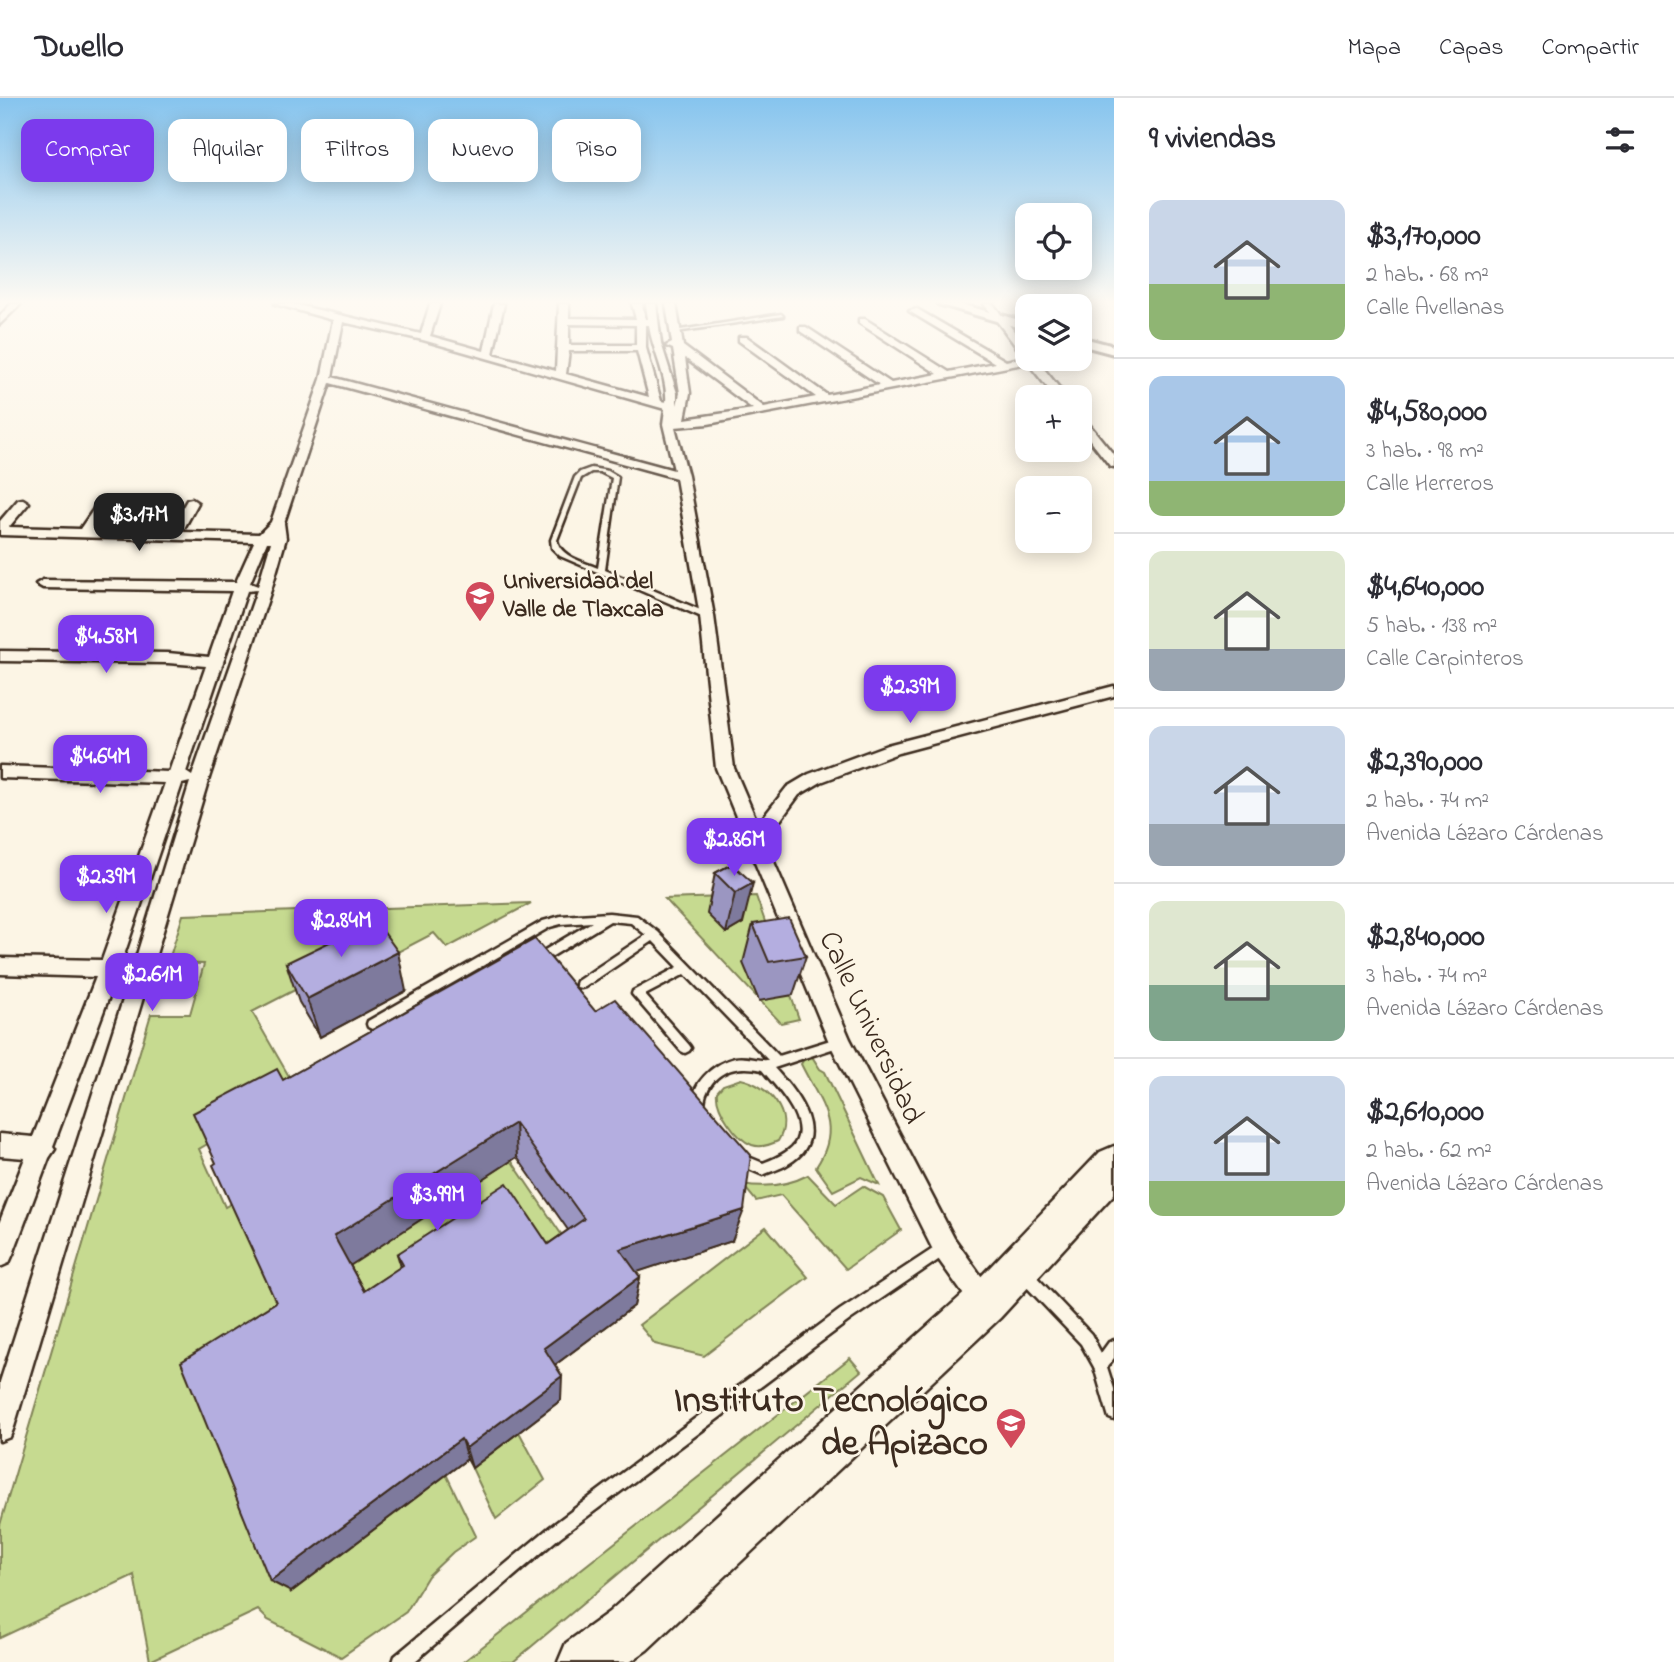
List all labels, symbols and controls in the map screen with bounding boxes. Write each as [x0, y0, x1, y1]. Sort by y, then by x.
text: Dwello [35, 24, 124, 72]
text: Mapa [1348, 31, 1401, 66]
text: Capas [1439, 31, 1503, 66]
text: Compartir [1541, 31, 1639, 66]
text: 9 viviendas [1149, 118, 1276, 162]
chip: Comprar [21, 119, 154, 182]
chip: Alquilar [168, 119, 287, 182]
chip: Filtros [301, 119, 414, 182]
chip: Nuevo [428, 119, 538, 182]
chip: Piso [552, 119, 641, 182]
icon: filters [1601, 121, 1639, 159]
map controls [1015, 203, 1092, 553]
button: locate [1015, 203, 1092, 280]
text: $3,170,000 [1366, 215, 1481, 259]
icon: home [1205, 228, 1289, 312]
text: 2 hab. · 68 m² [1366, 259, 1489, 292]
text: Calle Avellanas [1366, 292, 1504, 325]
button: layers [1015, 294, 1092, 371]
button: + [1015, 385, 1092, 462]
text: $4,580,000 [1366, 391, 1487, 435]
icon: home [1205, 404, 1289, 488]
text: 3 hab. · 98 m² [1366, 435, 1484, 468]
text: Calle Herreros [1366, 468, 1494, 501]
button: − [1015, 476, 1092, 553]
pin: $3.17M [82, 494, 196, 553]
text: $3.17M [110, 499, 168, 532]
place label: Universidad del Valle de Tlaxcala [502, 565, 664, 628]
text: $4,640,000 [1366, 566, 1484, 610]
school or university icon: Universidad del Valle de Tlaxcala [463, 579, 497, 623]
icon: home [1205, 579, 1289, 663]
text: 5 hab. · 138 m² [1366, 610, 1497, 643]
pin: $4.58M [49, 616, 163, 675]
text: $4.58M [74, 621, 138, 654]
text: Calle Carpinteros [1366, 643, 1524, 676]
pin: $2.39M [853, 666, 967, 725]
text: $2.39M [880, 671, 940, 704]
pin: $4.64M [43, 736, 157, 795]
text: $4.64M [69, 741, 131, 774]
text: $2,390,000 [1366, 741, 1483, 785]
icon: home [1205, 754, 1289, 838]
text: 2 hab. · 74 m² [1366, 785, 1489, 818]
pin: $2.86M [677, 818, 791, 878]
text: Avenida Lázaro Cárdenas [1366, 818, 1604, 851]
text: $2.86M [703, 824, 765, 857]
pin: $2.39M [49, 856, 163, 915]
text: $2.39M [76, 861, 136, 894]
pin: $2.84M [284, 900, 398, 959]
text: $2.84M [310, 905, 372, 938]
text: $2,840,000 [1366, 916, 1485, 960]
street label: Calle Universidad [806, 924, 934, 1132]
icon: home [1205, 929, 1289, 1013]
pin: $2.61M [95, 954, 209, 1013]
text: $2.61M [121, 959, 183, 992]
text: 3 hab. · 74 m² [1366, 960, 1487, 993]
text: Avenida Lázaro Cárdenas [1366, 993, 1604, 1026]
text: $2,610,000 [1366, 1091, 1484, 1135]
icon: home [1205, 1104, 1289, 1188]
text: 2 hab. · 62 m² [1366, 1135, 1492, 1168]
text: Avenida Lázaro Cárdenas [1366, 1168, 1604, 1201]
pin: $3.99M [380, 1174, 494, 1233]
text: $3.99M [409, 1179, 465, 1212]
place label: Instituto Tecnológico de Apizaco [674, 1375, 988, 1472]
school or university icon: Instituto Tecnológico de Apizaco [994, 1406, 1028, 1450]

